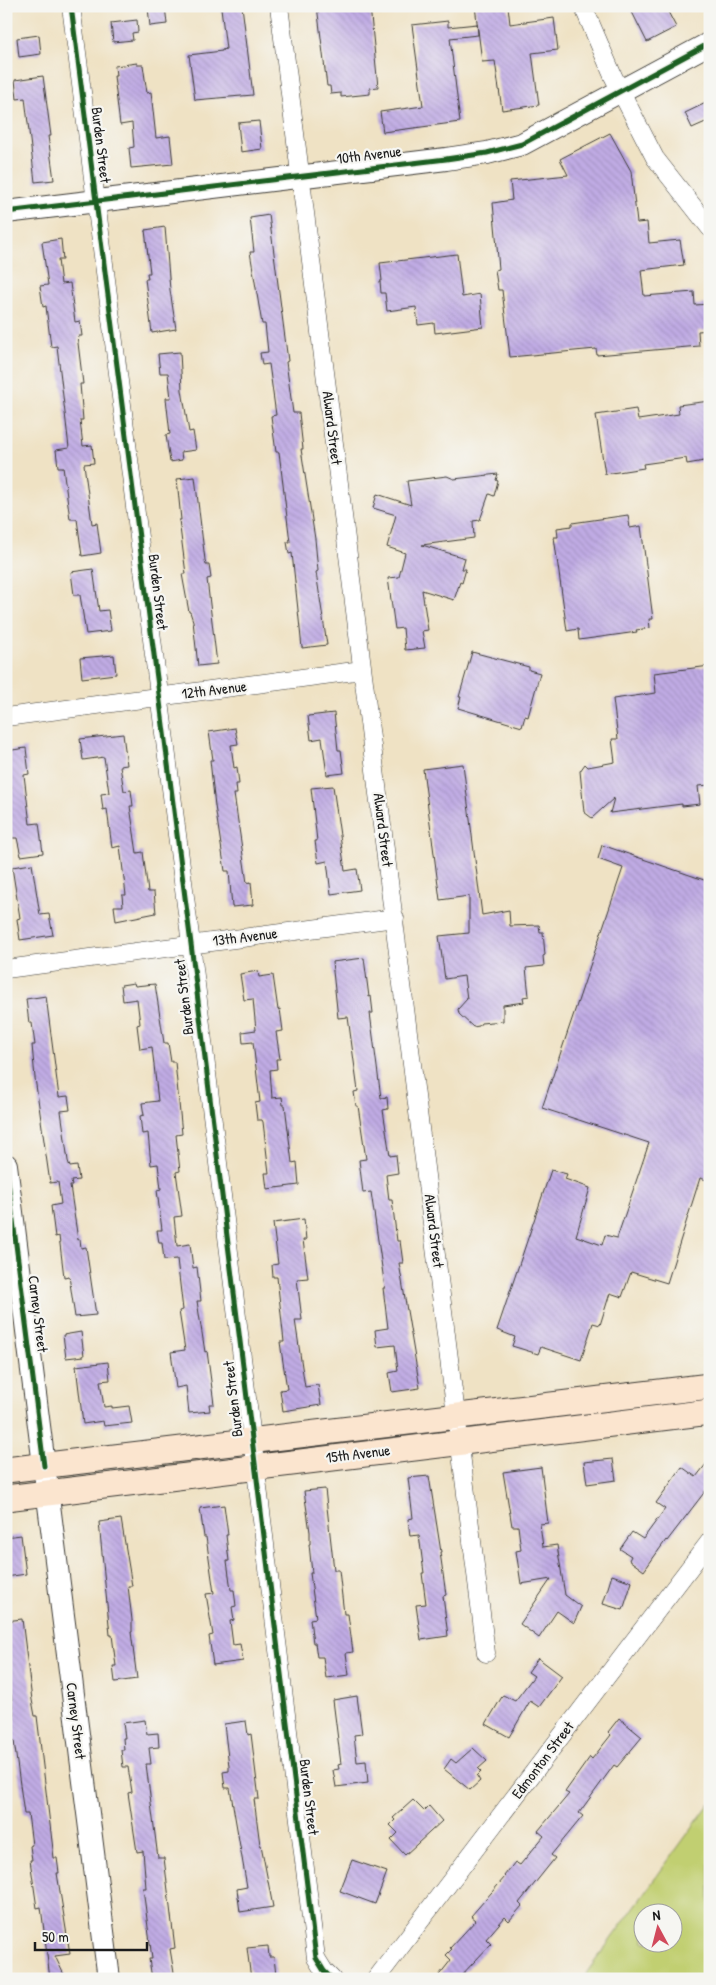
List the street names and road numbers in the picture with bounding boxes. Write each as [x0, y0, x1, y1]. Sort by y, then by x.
street label: Burden Street [86, 106, 117, 185]
street label: 10th Avenue [335, 140, 403, 169]
street label: Alward Street [318, 390, 348, 467]
street label: Burden Street [143, 553, 174, 632]
street label: 12th Avenue [180, 675, 248, 704]
street label: Alward Street [369, 792, 399, 869]
street label: 13th Avenue [211, 922, 279, 951]
street label: Burden Street [168, 957, 199, 1036]
street label: Alward Street [420, 1193, 450, 1270]
street label: Carney Street [23, 1274, 54, 1354]
street label: Burden Street [217, 1359, 248, 1438]
street label: 15th Avenue [325, 1439, 391, 1468]
street label: Carney Street [61, 1681, 92, 1761]
street label: Edmonton Street [507, 1716, 579, 1803]
street label: Burden Street [294, 1758, 325, 1837]

